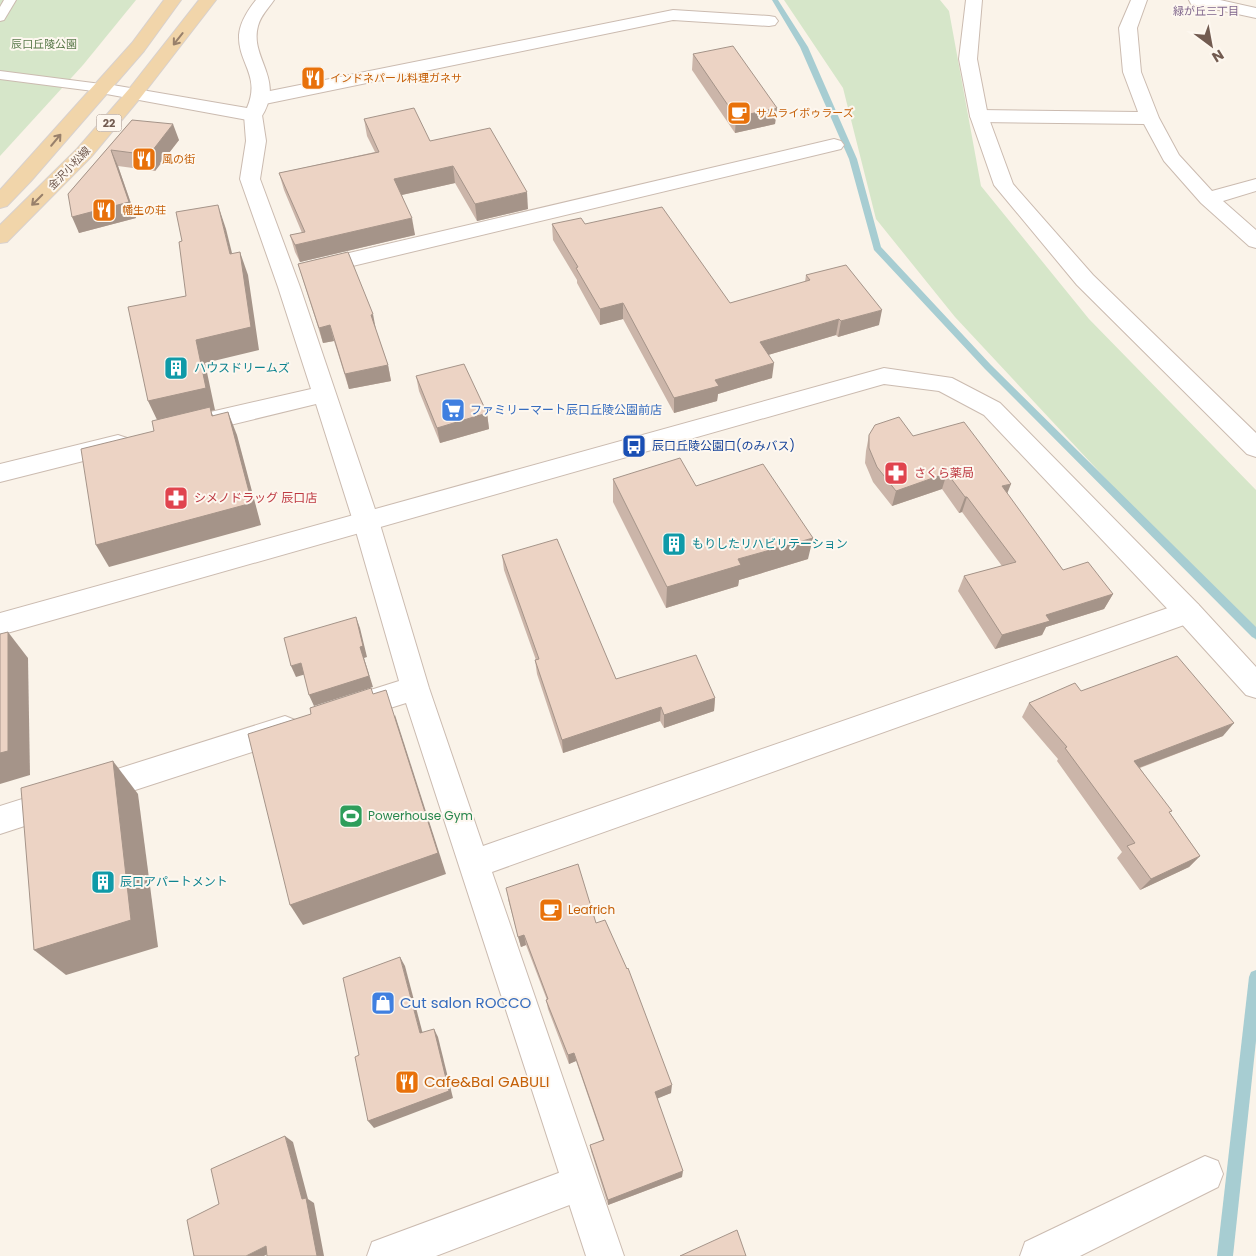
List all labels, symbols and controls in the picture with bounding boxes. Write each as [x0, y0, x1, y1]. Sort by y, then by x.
district label: 緑が丘三丁目 [1173, 3, 1239, 19]
north arrow [1186, 20, 1236, 70]
one-way arrow [173, 32, 184, 45]
park label: 辰口丘陵公園 [11, 36, 77, 52]
text: N [1208, 45, 1228, 67]
restaurant icon: インドネパール料理ガネサ [300, 65, 326, 91]
place label: インドネパール料理ガネサ [330, 70, 462, 86]
cafe icon: サムライボゥラーズ [726, 100, 752, 126]
place label: サムライボゥラーズ [756, 105, 854, 121]
road number: 22 [96, 115, 122, 132]
one-way arrow [51, 133, 62, 146]
street label: 金沢小松線 [44, 143, 94, 193]
restaurant icon: 風の街 [131, 146, 157, 172]
place label: 風の街 [162, 151, 195, 167]
one-way arrow [31, 194, 43, 206]
restaurant icon: 幡生の荘 [91, 197, 117, 223]
place label: 幡生の荘 [122, 202, 166, 218]
building icon: ハウスドリームズ [163, 355, 189, 381]
place label: ハウスドリームズ [194, 359, 290, 376]
supermarket icon: ファミリーマート辰口丘陵公園前店 [440, 397, 466, 423]
place label: ファミリーマート辰口丘陵公園前店 [470, 401, 662, 418]
bus stop icon: 辰口丘陵公園口(のみバス) [621, 433, 647, 459]
place label: 辰口丘陵公園口(のみバス) [652, 437, 795, 454]
pharmacy icon: さくら薬局 [883, 460, 909, 486]
place label: さくら薬局 [914, 464, 974, 481]
pharmacy icon: シメノドラッグ 辰口店 [163, 485, 189, 511]
place label: シメノドラッグ 辰口店 [194, 489, 317, 506]
building icon: もりしたリハビリテーション [661, 531, 687, 557]
place label: もりしたリハビリテーション [692, 535, 848, 552]
sports icon: Powerhouse Gym [338, 803, 364, 829]
place label: Powerhouse Gym [368, 807, 473, 824]
building icon: 辰口アパートメント [90, 869, 116, 895]
place label: 辰口アパートメント [120, 873, 228, 890]
cafe icon: Leafrich [538, 897, 564, 923]
place label: Leafrich [568, 901, 615, 918]
shop icon: Cut salon ROCCO [370, 990, 396, 1016]
place label: Cut salon ROCCO [400, 992, 532, 1013]
restaurant icon: Cafe&Bal GABULI [394, 1069, 420, 1095]
place label: Cafe&Bal GABULI [424, 1071, 549, 1092]

